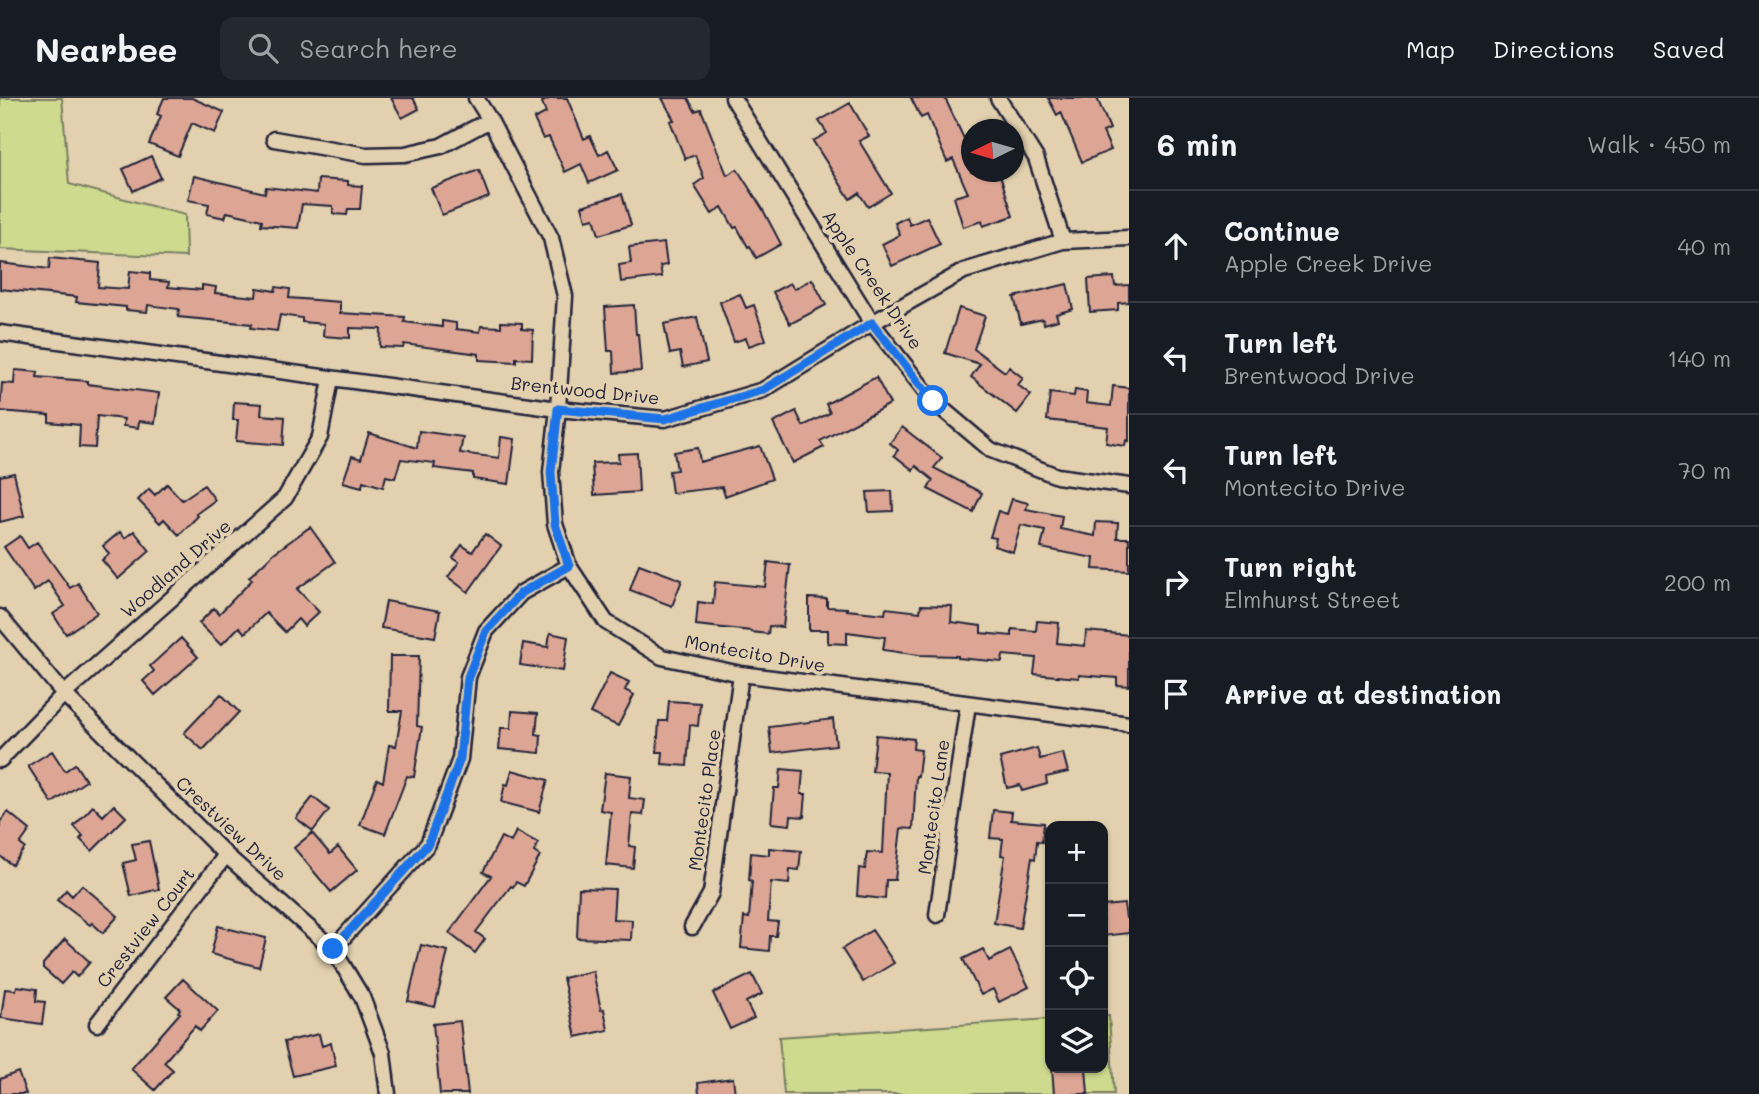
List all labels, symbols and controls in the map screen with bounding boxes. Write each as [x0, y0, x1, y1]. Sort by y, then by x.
search box [220, 17, 710, 80]
text: Nearbee [35, 27, 178, 70]
icon: search [244, 29, 282, 67]
text: Search here [300, 31, 458, 65]
text: Map [1406, 33, 1455, 64]
text: Directions [1493, 33, 1615, 64]
text: Saved [1653, 33, 1724, 64]
north arrow [961, 119, 1024, 182]
text: 6 min [1157, 124, 1237, 164]
text: Walk · 450 m [1587, 129, 1731, 159]
street label: Apple Creek Drive [817, 205, 928, 354]
text: Continue [1224, 214, 1340, 248]
icon: ahead [1157, 227, 1195, 265]
text: 40 m [1678, 231, 1731, 261]
text: Apple Creek Drive [1224, 248, 1432, 278]
text: Turn left [1224, 326, 1337, 360]
icon: left [1157, 339, 1195, 377]
text: 140 m [1667, 343, 1731, 373]
text: Brentwood Drive [1224, 360, 1415, 390]
street label: Brentwood Drive [510, 370, 661, 410]
route start [917, 385, 948, 416]
text: Turn left [1224, 438, 1337, 472]
icon: left [1157, 451, 1195, 489]
text: 70 m [1678, 455, 1731, 485]
text: Montecito Drive [1224, 472, 1406, 502]
street label: Woodland Drive [115, 514, 236, 623]
text: Turn right [1224, 550, 1357, 584]
icon: right [1157, 563, 1195, 601]
text: 200 m [1664, 567, 1731, 597]
text: Elmhurst Street [1224, 584, 1400, 614]
street label: Montecito Drive [683, 629, 827, 677]
icon: arrive [1157, 675, 1195, 713]
text: Arrive at destination [1224, 677, 1501, 711]
street label: Montecito Place [682, 727, 726, 872]
street label: Montecito Lane [912, 738, 954, 876]
street label: Crestview Drive [171, 771, 292, 886]
map controls [1045, 821, 1108, 1073]
button: + [1045, 821, 1108, 884]
street label: Crestview Court [91, 862, 200, 992]
button: − [1045, 884, 1108, 947]
route end [317, 933, 348, 964]
button: locate [1045, 947, 1108, 1010]
button: layers [1045, 1010, 1108, 1073]

